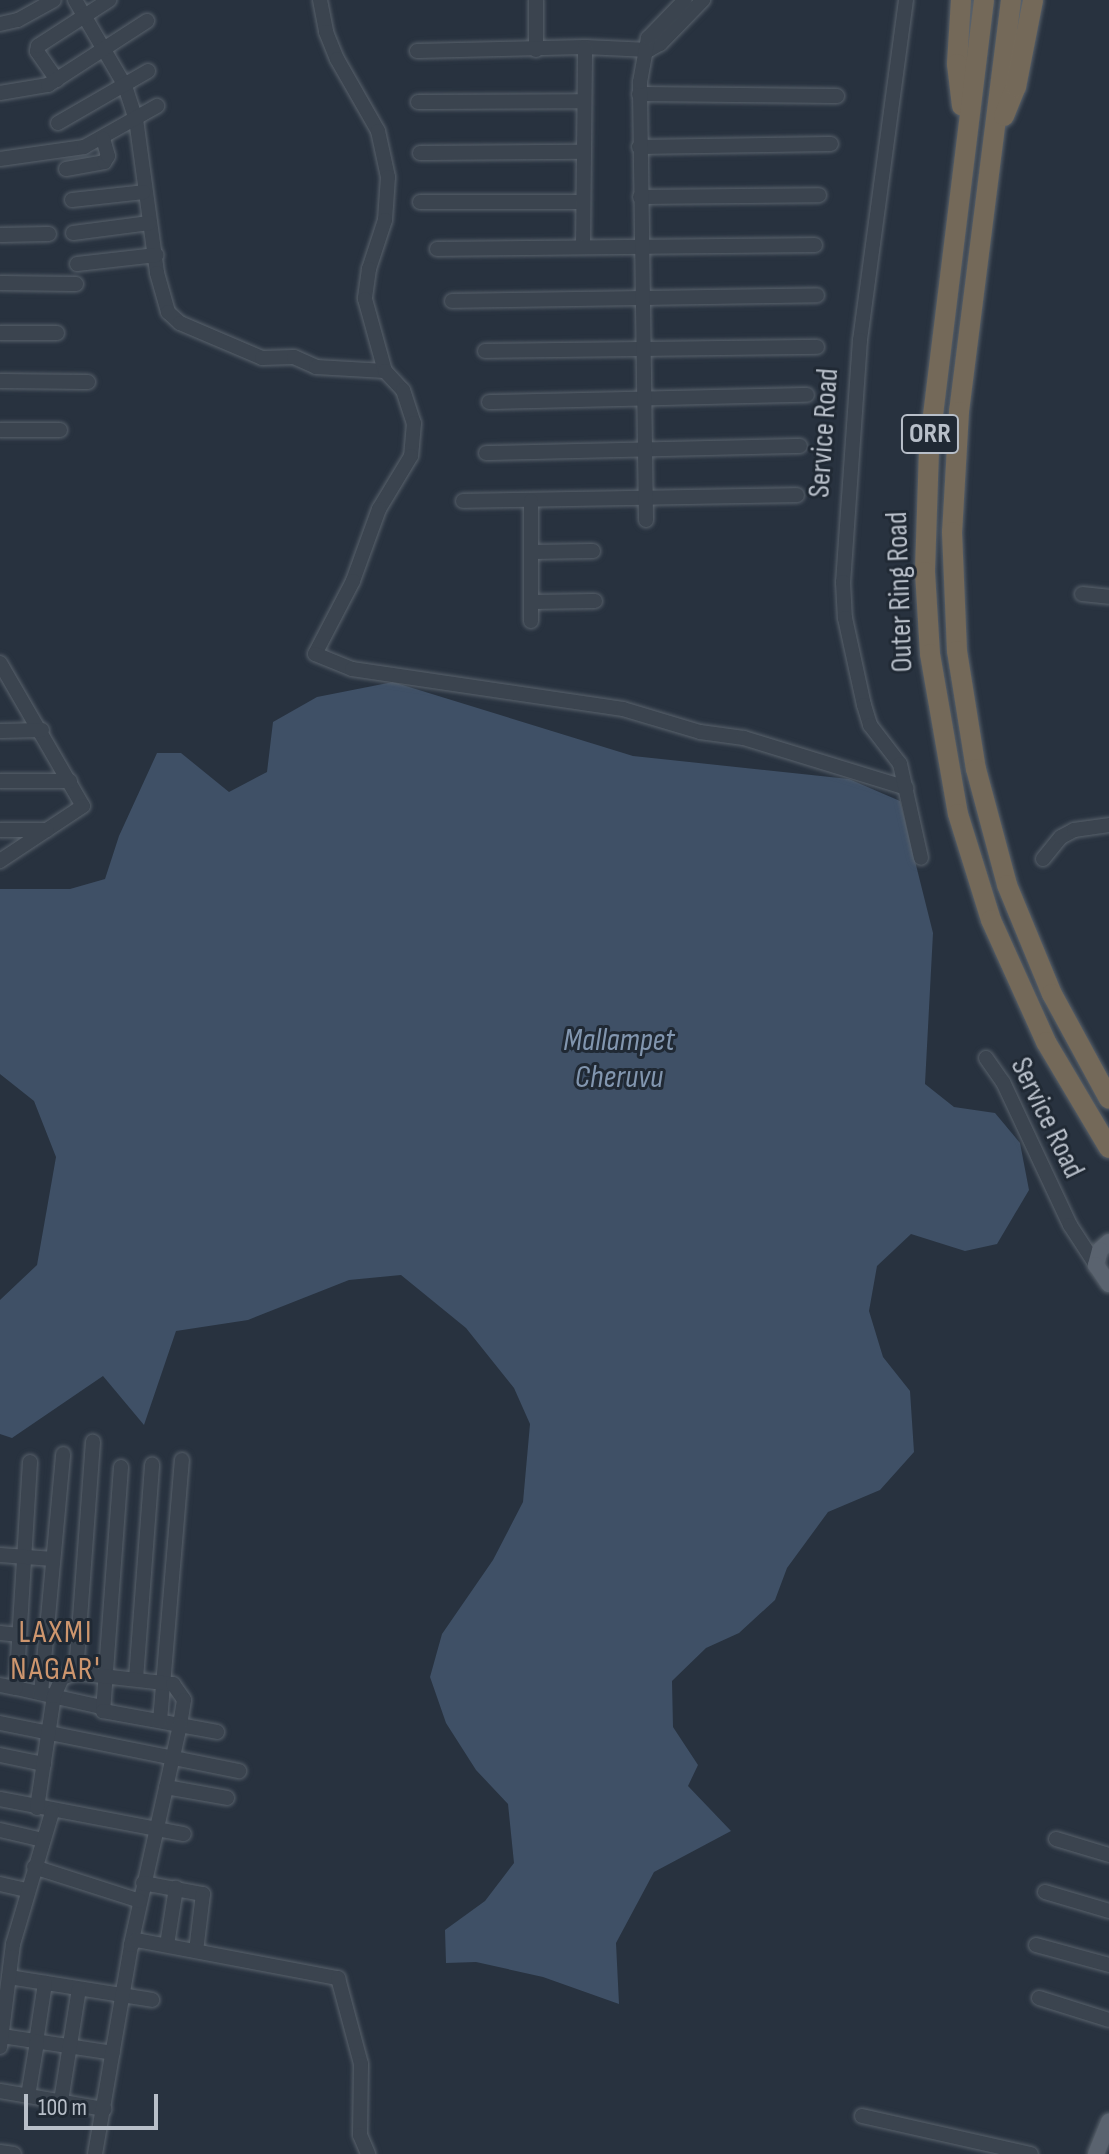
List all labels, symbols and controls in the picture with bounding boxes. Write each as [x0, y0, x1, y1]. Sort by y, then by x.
street label: Service Road [802, 367, 846, 499]
road number: ORR [900, 410, 960, 458]
street label: Outer Ring Road [879, 511, 921, 673]
water label: Mallampet Cheruvu [563, 1023, 675, 1098]
street label: Service Road [1002, 1052, 1092, 1184]
district label: LAXMI NAGAR' [10, 1615, 102, 1690]
scale bar [28, 2078, 162, 2128]
text: 100 m [38, 2093, 87, 2122]

